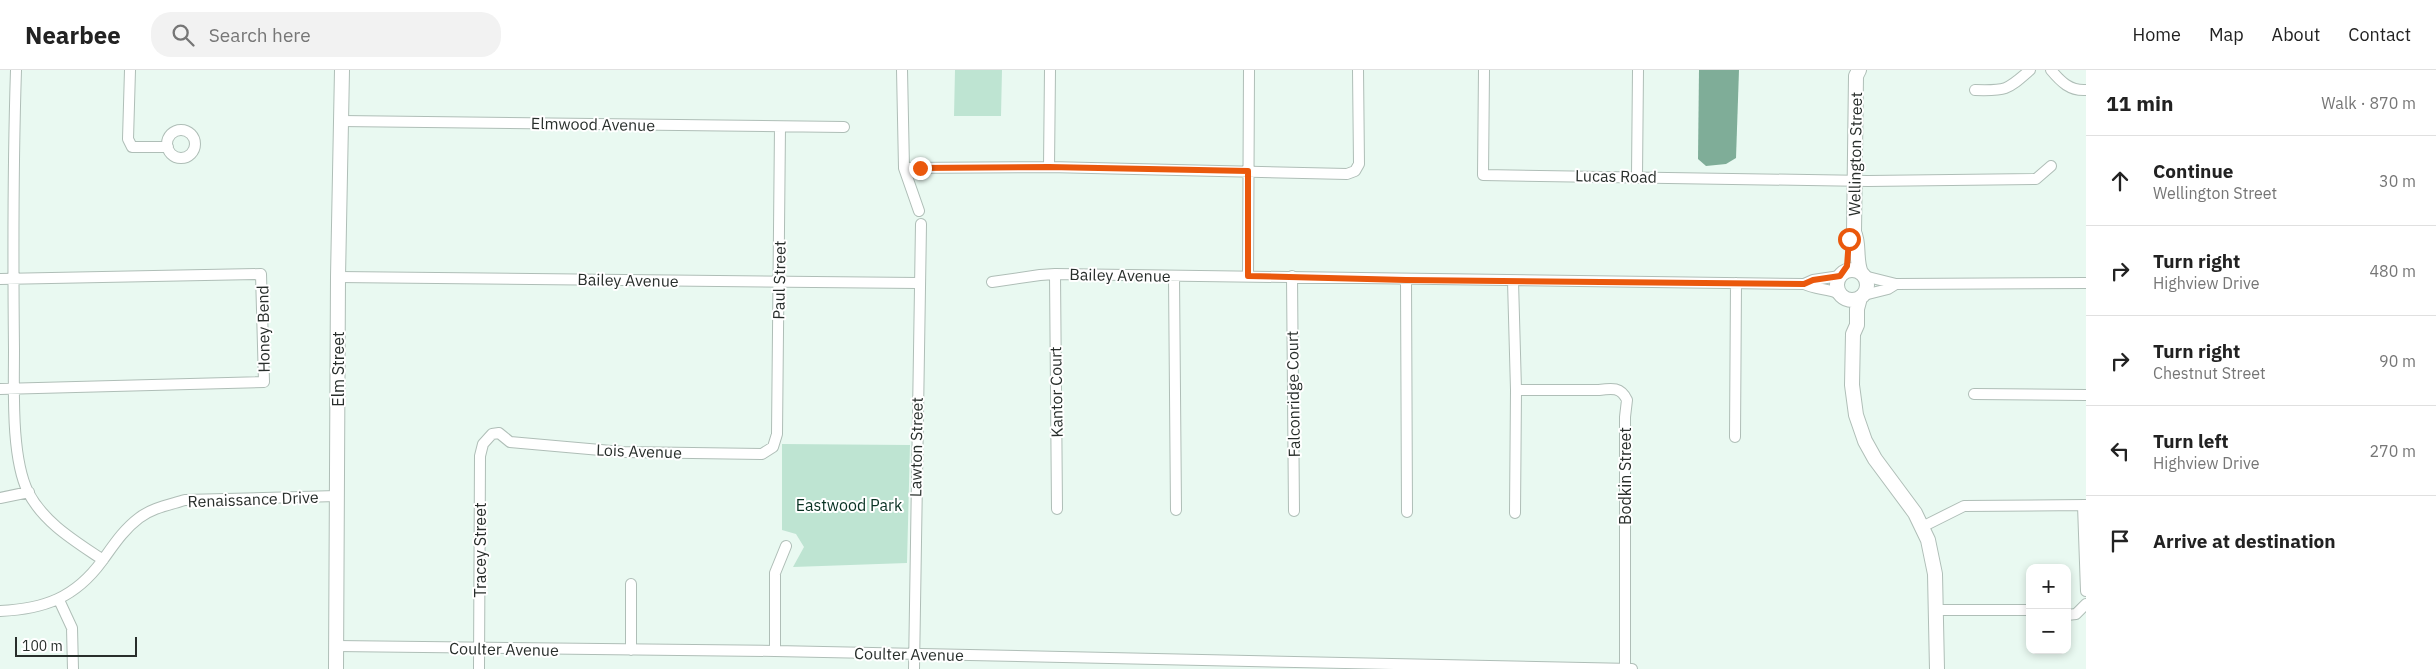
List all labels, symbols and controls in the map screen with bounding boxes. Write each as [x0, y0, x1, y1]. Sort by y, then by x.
search box [151, 12, 501, 57]
text: Nearbee [25, 19, 121, 51]
icon: search [169, 21, 197, 49]
text: Search here [209, 23, 311, 47]
text: Home [2133, 23, 2181, 46]
text: Map [2209, 23, 2244, 46]
text: About [2272, 23, 2320, 46]
text: Contact [2348, 23, 2411, 46]
text: 11 min [2106, 89, 2173, 117]
street label: Wellington Street [1844, 92, 1866, 216]
text: Walk · 870 m [2321, 93, 2416, 113]
street label: Elmwood Avenue [531, 113, 655, 135]
route end [909, 157, 932, 180]
text: Continue [2153, 159, 2233, 183]
street label: Lucas Road [1575, 165, 1657, 187]
icon: ahead [2106, 167, 2134, 195]
text: 30 m [2379, 171, 2416, 191]
text: Wellington Street [2153, 183, 2277, 203]
route start [1838, 228, 1861, 251]
street label: Paul Street [768, 240, 790, 320]
text: Turn right [2153, 249, 2240, 273]
icon: right [2106, 257, 2134, 285]
text: 480 m [2369, 261, 2416, 281]
street label: Bailey Avenue [1069, 264, 1171, 286]
street label: Bailey Avenue [577, 269, 679, 291]
text: Highview Drive [2153, 273, 2260, 293]
street label: Honey Bend [252, 285, 274, 373]
street label: Falconridge Court [1282, 330, 1304, 458]
street label: Elm Street [328, 331, 348, 407]
text: Turn right [2153, 339, 2240, 363]
street label: Kantor Court [1045, 346, 1067, 438]
icon: right [2106, 347, 2134, 375]
text: 90 m [2379, 351, 2416, 371]
text: Chestnut Street [2153, 363, 2266, 383]
street label: Lawton Street [905, 397, 927, 497]
street label: Bodkin Street [1615, 427, 1635, 525]
text: Turn left [2153, 429, 2229, 453]
icon: left [2106, 437, 2134, 465]
street label: Lois Avenue [596, 440, 682, 462]
text: 270 m [2369, 441, 2416, 461]
text: Highview Drive [2153, 453, 2260, 473]
street label: Renaissance Drive [187, 487, 319, 511]
park label: Eastwood Park [796, 495, 903, 515]
street label: Tracey Street [470, 502, 490, 598]
icon: arrive [2106, 527, 2134, 555]
text: Arrive at destination [2153, 529, 2336, 553]
map controls [2026, 564, 2071, 654]
button: + [2026, 564, 2071, 609]
button: − [2026, 609, 2071, 654]
scale bar [15, 634, 138, 657]
text: 100 m [22, 637, 63, 655]
street label: Coulter Avenue [449, 638, 559, 660]
street label: Coulter Avenue [854, 643, 964, 665]

